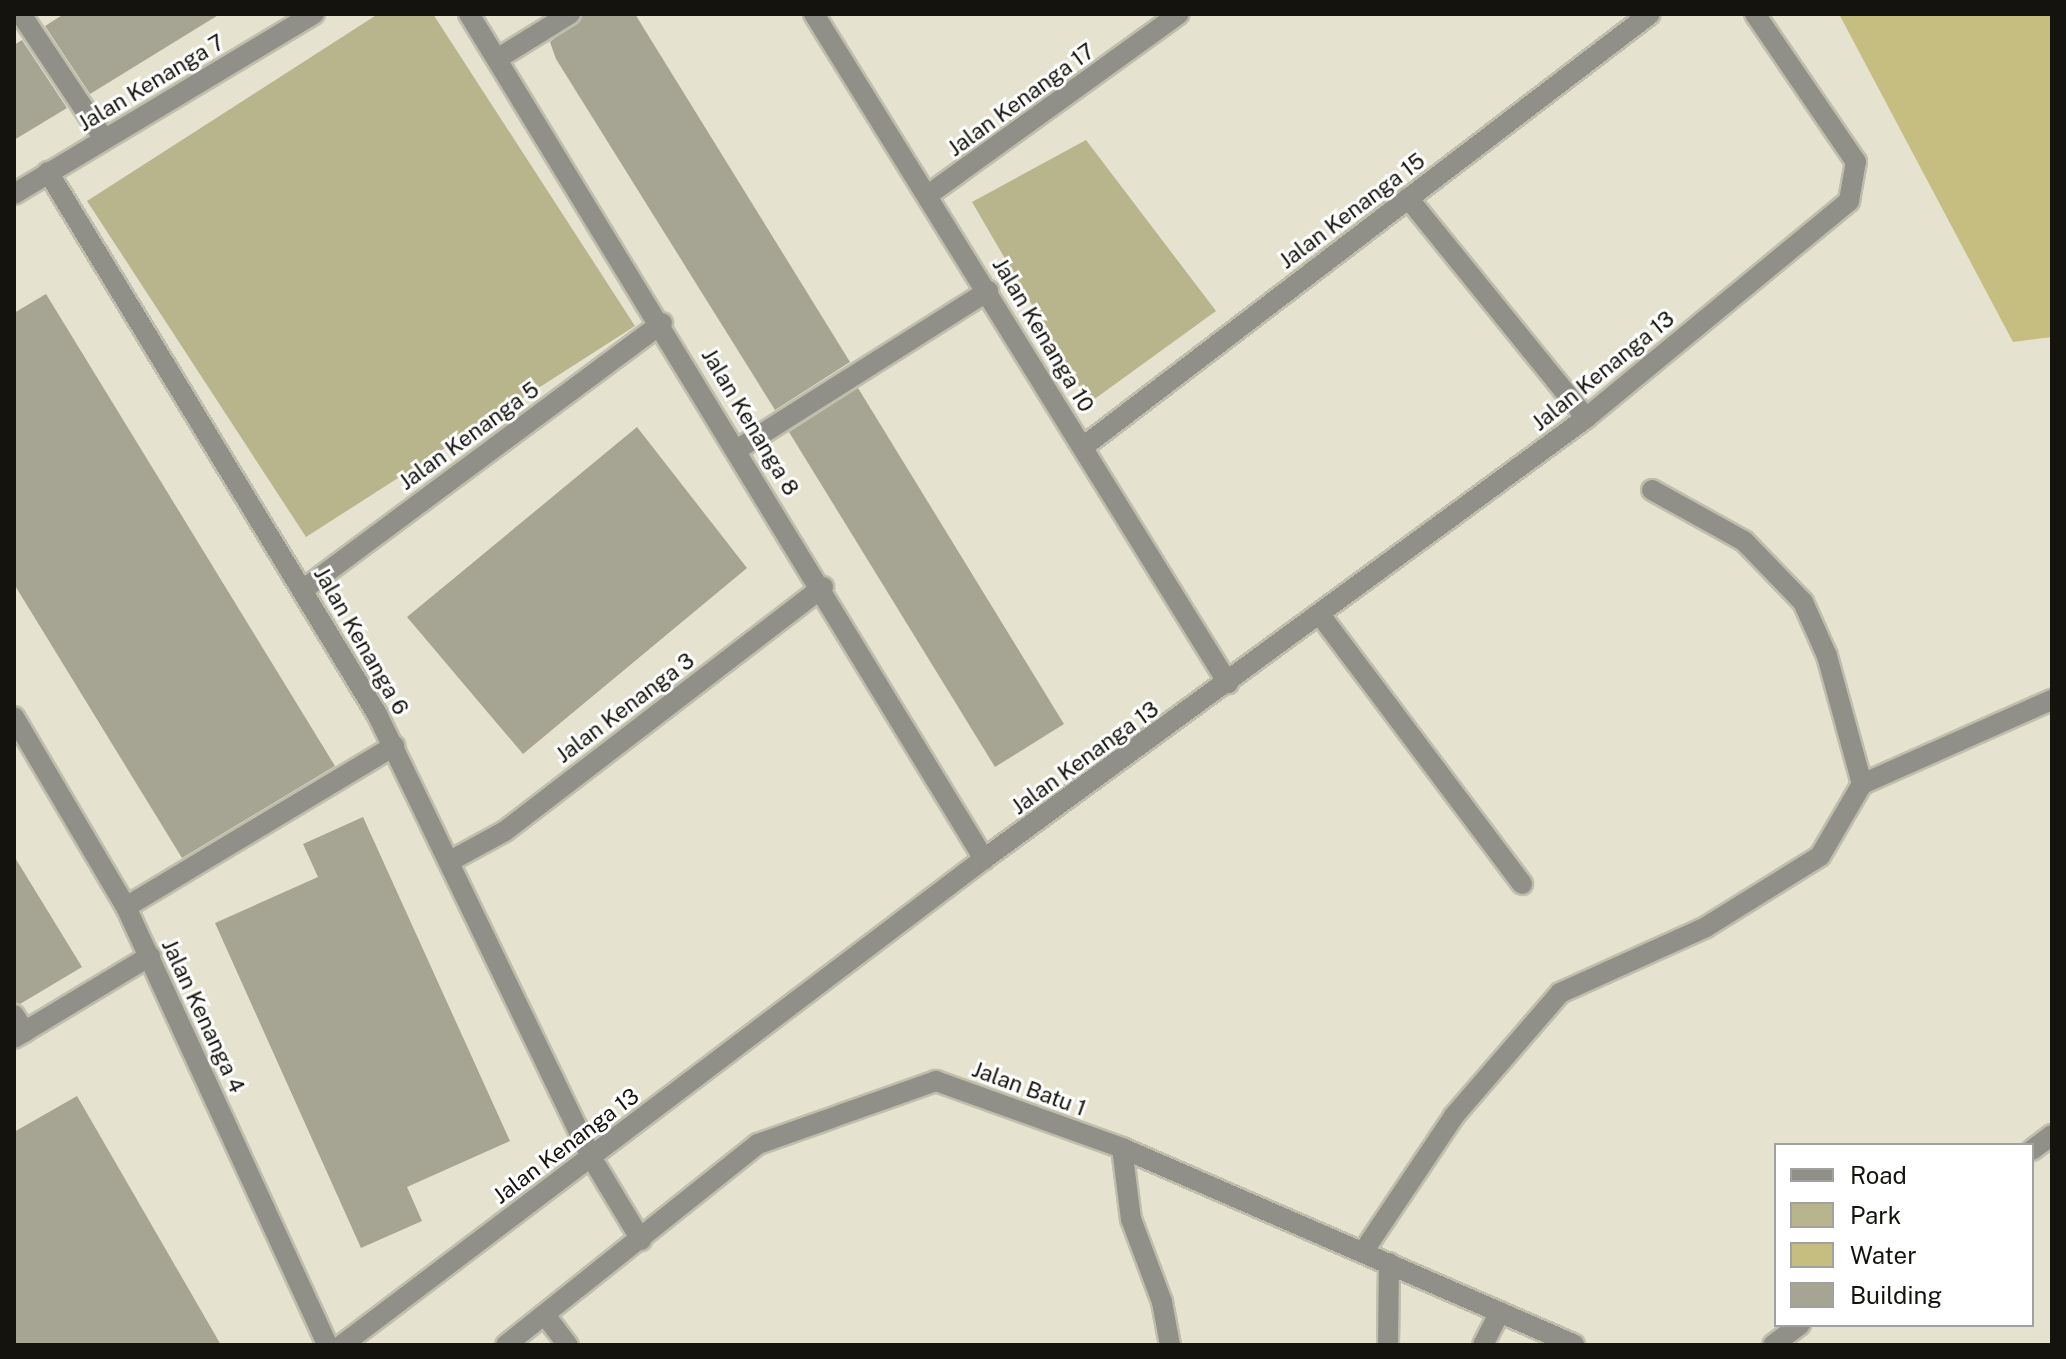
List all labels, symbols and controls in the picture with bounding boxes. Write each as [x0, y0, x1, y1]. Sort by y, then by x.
street label: Jalan Kenanga 7 [73, 29, 229, 137]
street label: Jalan Kenanga 17 [943, 38, 1099, 162]
street label: Jalan Kenanga 15 [1274, 148, 1430, 274]
street label: Jalan Kenanga 10 [987, 253, 1099, 417]
street label: Jalan Kenanga 13 [1526, 306, 1680, 436]
street label: Jalan Kenanga 8 [696, 344, 804, 500]
street label: Jalan Kenanga 5 [394, 376, 544, 496]
street label: Jalan Kenanga 6 [308, 562, 414, 720]
street label: Jalan Kenanga 3 [551, 647, 699, 769]
street label: Jalan Kenanga 13 [1006, 696, 1164, 820]
street label: Jalan Kenanga 4 [156, 935, 250, 1097]
street label: Jalan Batu 1 [968, 1056, 1090, 1122]
street label: Jalan Kenanga 13 [488, 1083, 644, 1209]
legend [1774, 1143, 2034, 1327]
text: Road [1850, 1161, 1907, 1189]
text: Park [1850, 1201, 1901, 1229]
text: Water [1850, 1241, 1917, 1269]
text: Building [1850, 1281, 1942, 1309]

